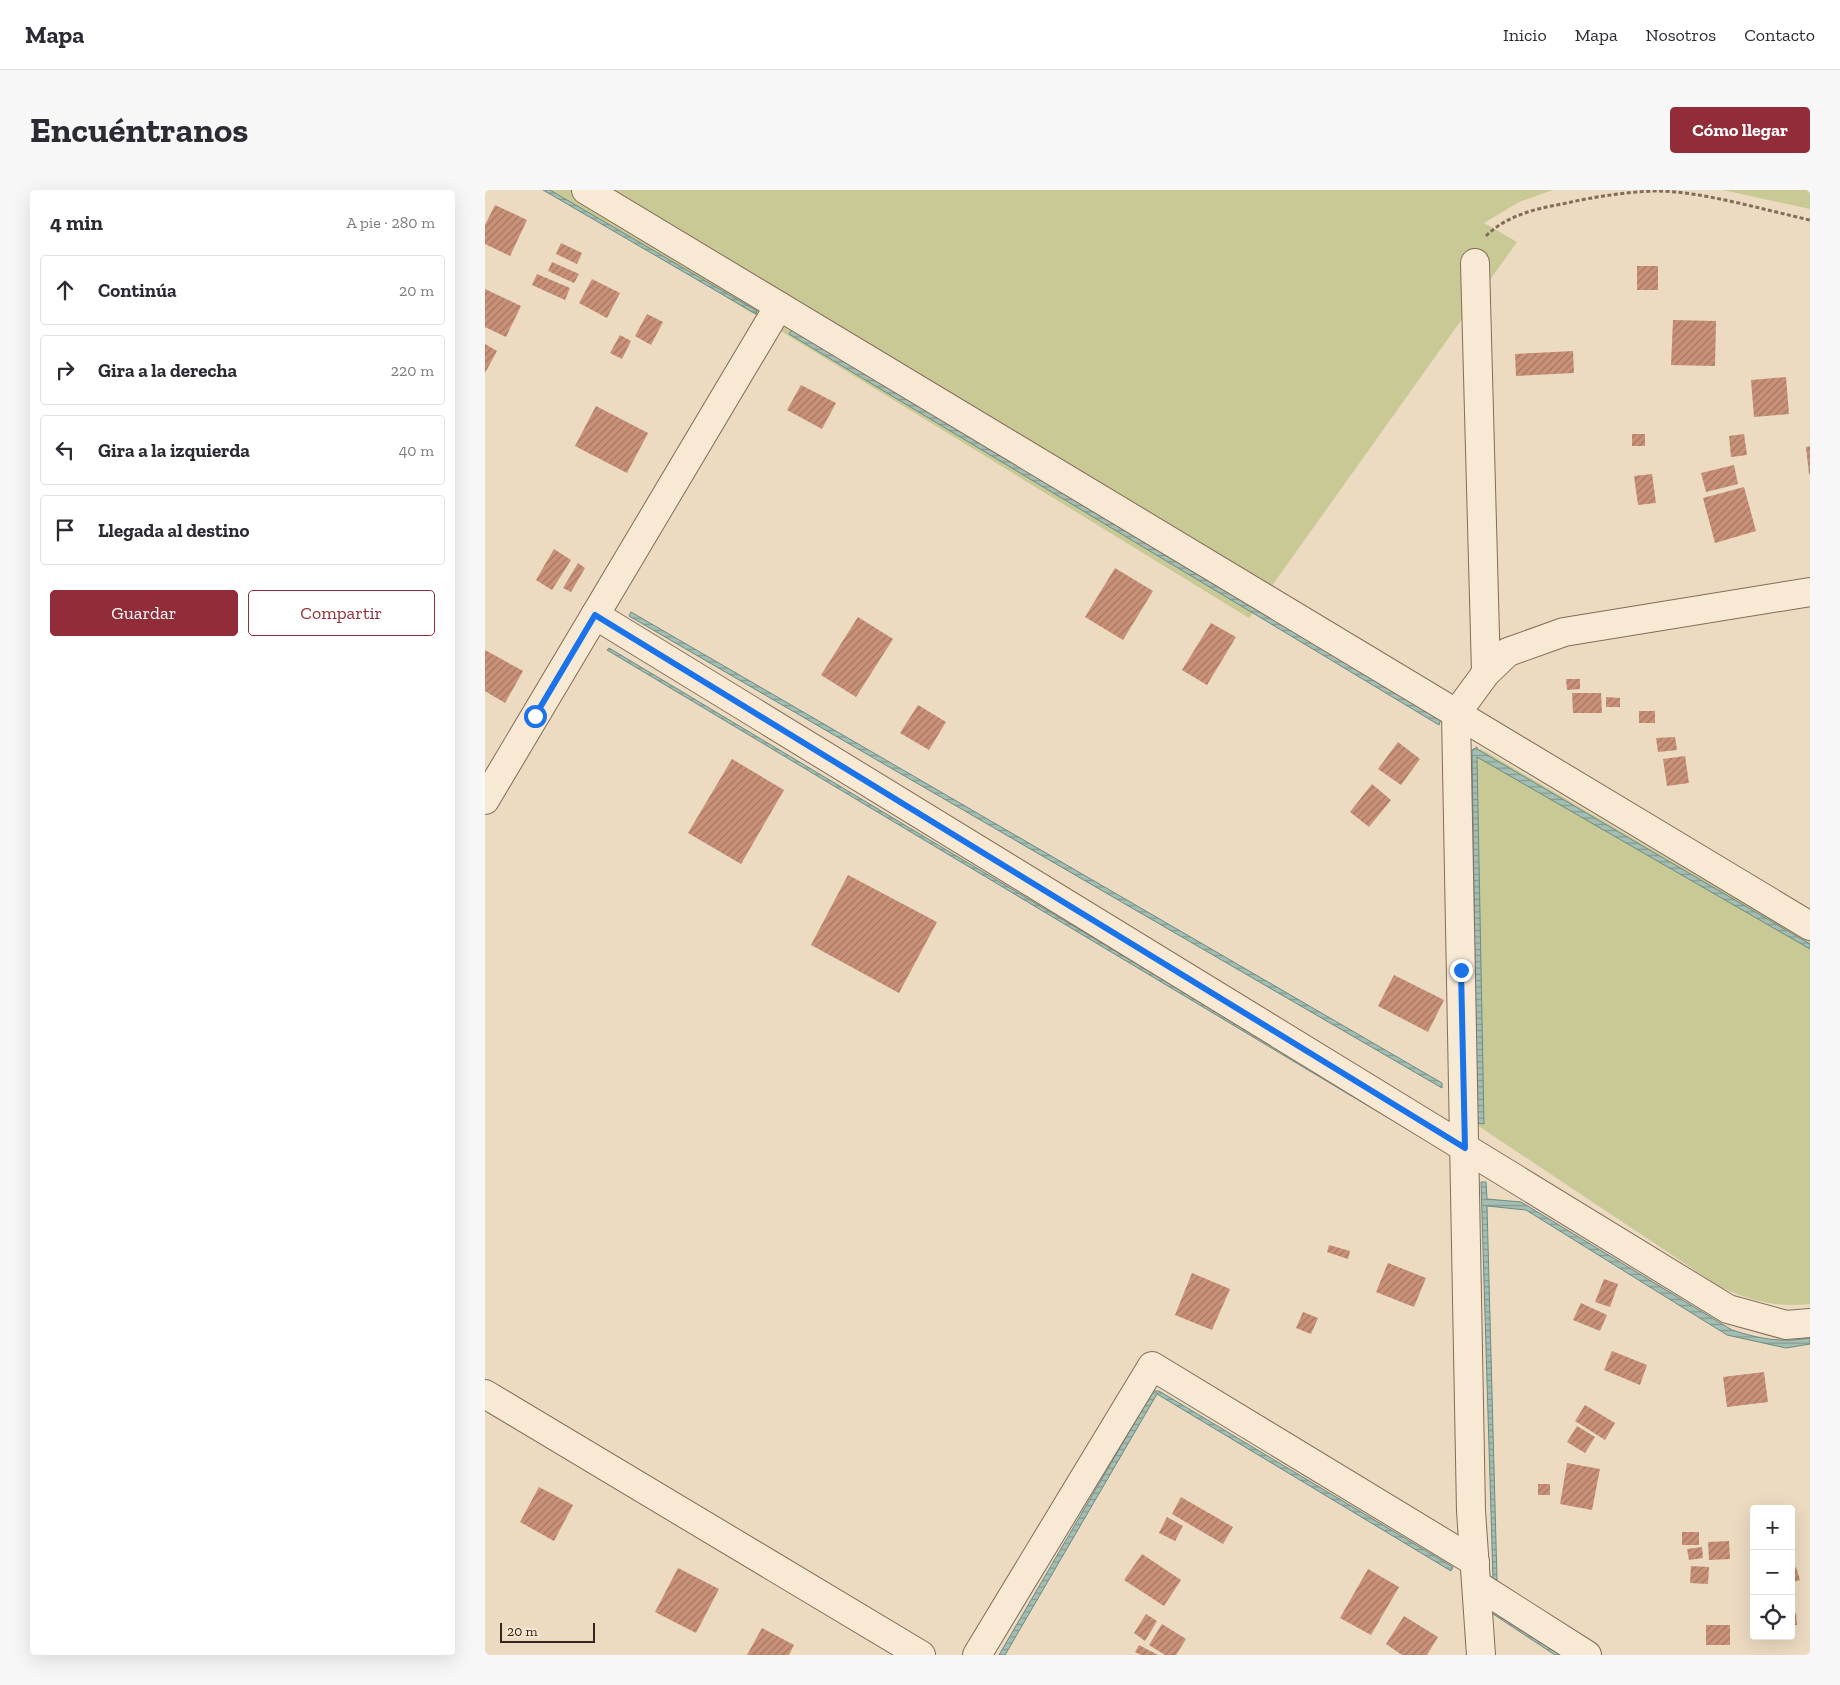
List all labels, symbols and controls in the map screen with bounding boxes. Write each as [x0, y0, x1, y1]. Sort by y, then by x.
text: Mapa [25, 20, 84, 49]
text: Inicio [1503, 24, 1547, 46]
text: Mapa [1575, 24, 1618, 46]
text: Nosotros [1646, 24, 1716, 46]
text: Contacto [1744, 24, 1815, 46]
button: Cómo llegar [1670, 107, 1810, 153]
text: Encuéntranos [30, 109, 248, 151]
text: 4 min [50, 210, 103, 235]
text: A pie · 280 m [346, 213, 435, 232]
icon: ahead [51, 276, 79, 304]
text: Continúa [98, 279, 177, 302]
text: 20 m [399, 281, 434, 300]
icon: right [51, 356, 79, 384]
text: Gira a la derecha [98, 359, 237, 382]
text: 220 m [391, 361, 434, 380]
icon: left [51, 436, 79, 464]
text: Gira a la izquierda [98, 439, 250, 462]
text: 40 m [399, 441, 434, 460]
icon: arrive [51, 516, 79, 544]
text: Llegada al destino [98, 519, 249, 542]
button: Guardar [50, 590, 238, 636]
button: Compartir [248, 590, 435, 636]
route start [524, 705, 547, 728]
route end [1450, 959, 1473, 982]
map controls [1750, 1505, 1795, 1640]
button: + [1750, 1505, 1795, 1550]
button: − [1750, 1550, 1795, 1595]
button: locate [1750, 1595, 1795, 1640]
scale bar [500, 1620, 595, 1643]
text: 20 m [507, 1623, 538, 1640]

